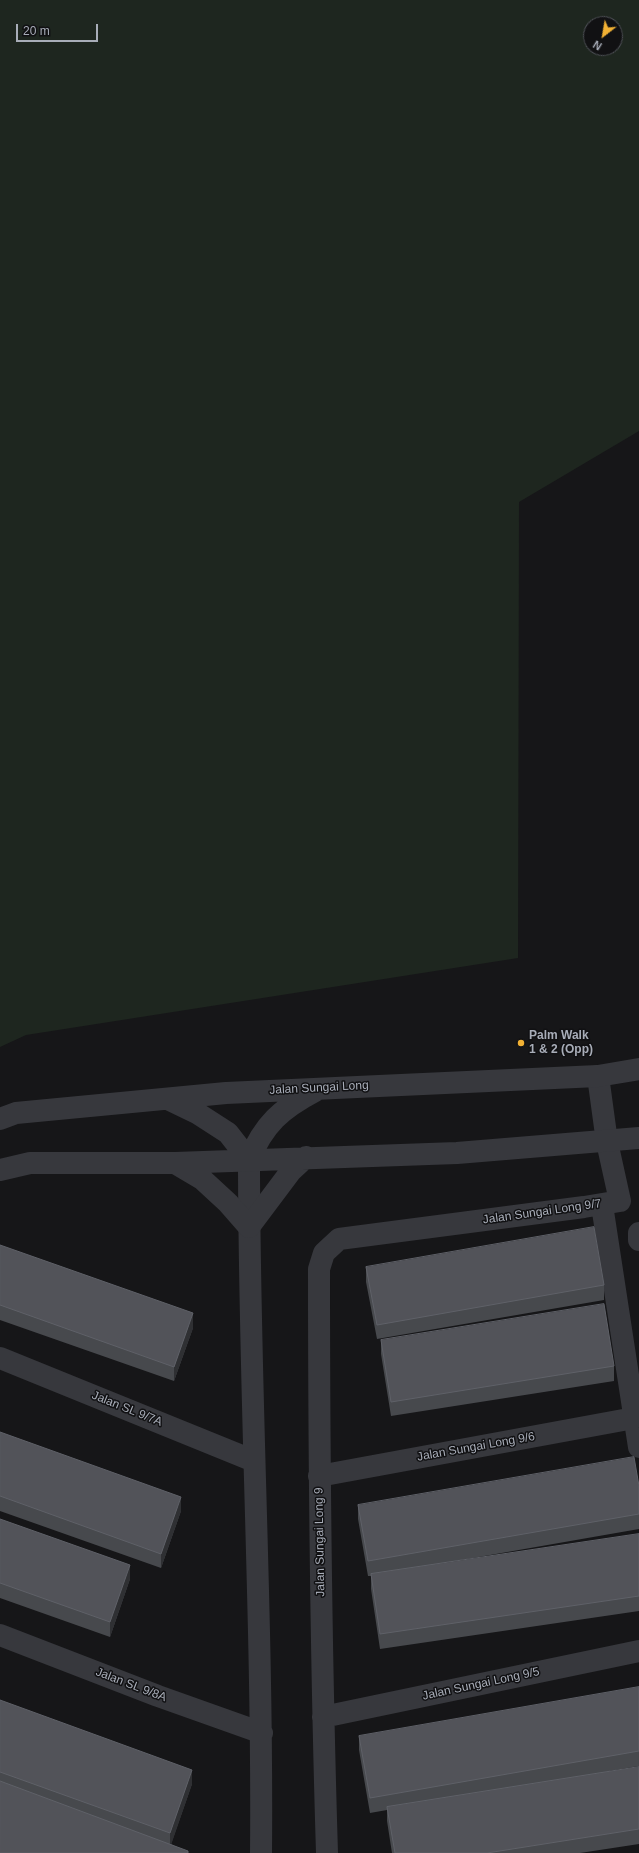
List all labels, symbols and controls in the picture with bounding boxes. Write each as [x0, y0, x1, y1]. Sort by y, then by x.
scale bar [18, 16, 100, 42]
north arrow [583, 16, 623, 56]
text: 20 m [23, 24, 50, 38]
text: N [591, 38, 604, 53]
place label: Palm Walk 1 & 2 (Opp) [529, 1029, 593, 1057]
marker: Palm Walk 1 & 2 (Opp) [516, 1038, 526, 1048]
street label: Jalan Sungai Long [269, 1078, 369, 1098]
street label: Jalan Sungai Long 9/7 [482, 1197, 602, 1227]
street label: Jalan SL 9/7A [90, 1388, 164, 1430]
street label: Jalan Sungai Long 9/6 [416, 1430, 536, 1464]
street label: Jalan Sungai Long 9 [312, 1487, 328, 1597]
street label: Jalan SL 9/8A [94, 1665, 168, 1705]
street label: Jalan Sungai Long 9/5 [421, 1665, 541, 1703]

